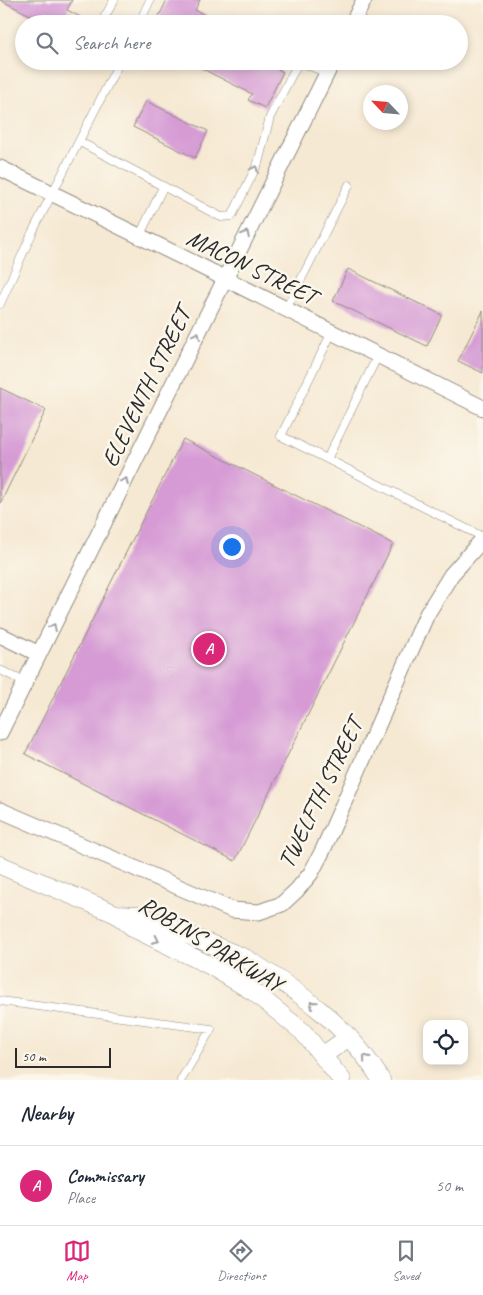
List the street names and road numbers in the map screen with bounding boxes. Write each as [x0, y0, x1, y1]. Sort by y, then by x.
street label: MACON STREET [182, 223, 327, 314]
street label: ELEVENTH STREET [94, 297, 200, 472]
street label: TWELFTH STREET [271, 709, 371, 873]
street label: ROBINS PARKWAY [133, 889, 291, 1000]

